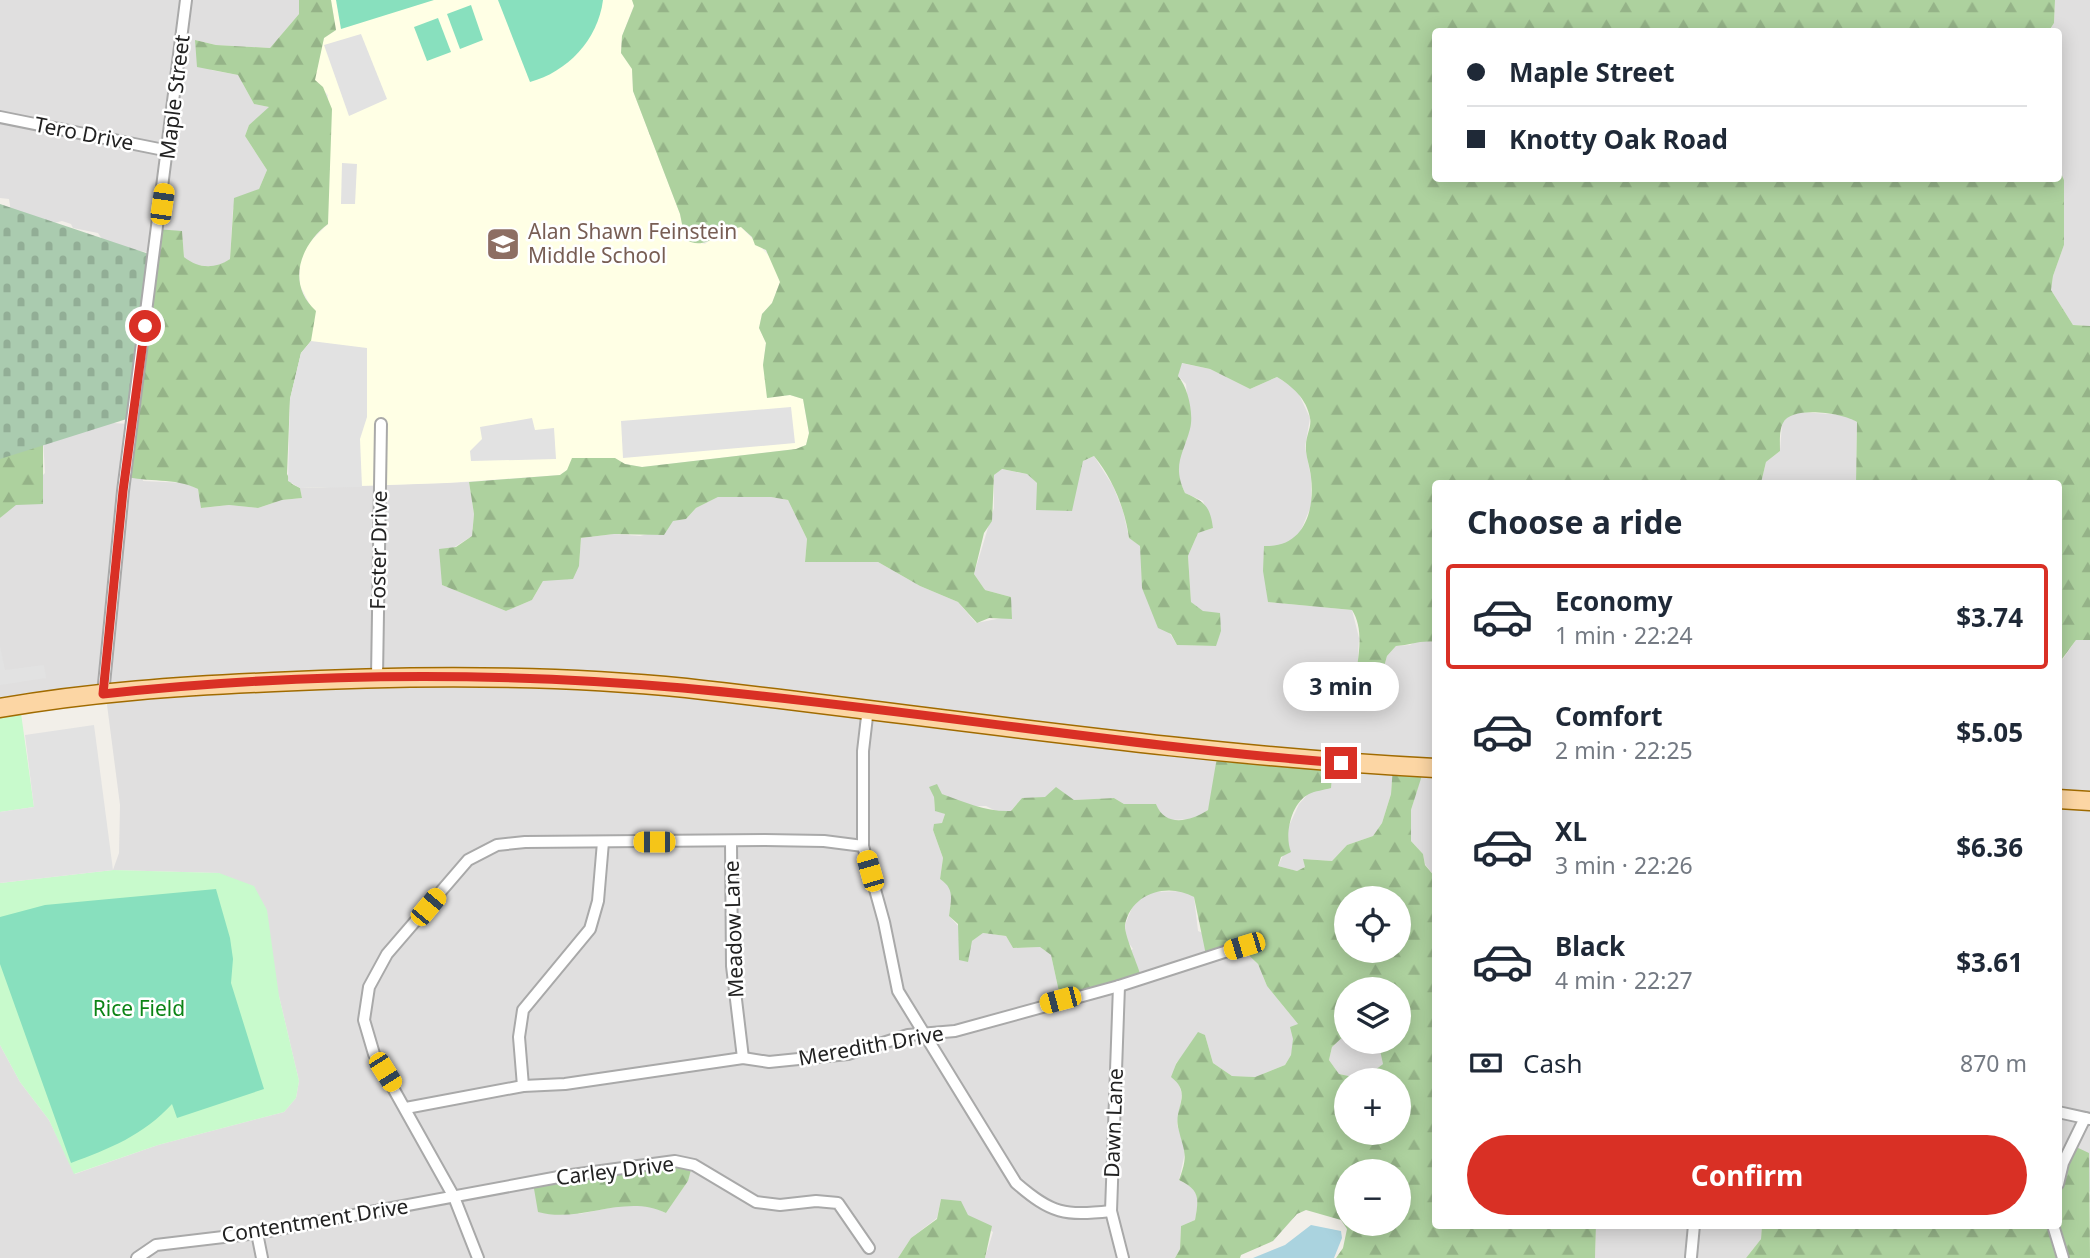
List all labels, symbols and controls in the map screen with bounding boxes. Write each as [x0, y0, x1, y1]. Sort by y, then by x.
street label: Maple Street [152, 33, 196, 161]
text: Maple Street [1509, 54, 1675, 90]
street label: Tero Drive [32, 110, 136, 156]
text: Knotty Oak Road [1509, 121, 1728, 157]
car [149, 182, 176, 226]
place label: Alan Shawn Feinstein Middle School [528, 217, 737, 269]
school or university icon: Alan Shawn Feinstein Middle School [484, 225, 522, 263]
route start [129, 310, 161, 342]
street label: Foster Drive [363, 490, 393, 610]
text: Choose a ride [1467, 500, 1683, 543]
text: Economy [1555, 583, 1673, 619]
icon: car [1471, 585, 1534, 648]
text: $3.74 [1956, 599, 2023, 635]
text: 1 min · 22:24 [1555, 619, 1693, 651]
callout: 3 min [1283, 662, 1399, 710]
text: 3 min [1309, 670, 1373, 702]
text: Comfort [1555, 698, 1663, 734]
icon: car [1471, 700, 1534, 763]
text: $5.05 [1956, 714, 2023, 750]
text: 2 min · 22:25 [1555, 734, 1693, 766]
route end [1325, 747, 1357, 779]
text: XL [1555, 813, 1587, 849]
icon: car [1471, 815, 1534, 878]
text: $6.36 [1956, 829, 2023, 865]
car [634, 832, 676, 853]
car [855, 848, 886, 894]
text: 3 min · 22:26 [1555, 849, 1693, 881]
street label: Meadow Lane [717, 860, 749, 998]
car [407, 884, 450, 930]
map controls [1334, 886, 1411, 1236]
button: locate [1334, 886, 1411, 963]
text: Black [1555, 928, 1625, 964]
car [1221, 930, 1268, 962]
icon: car [1471, 930, 1534, 993]
text: $3.61 [1956, 944, 2023, 980]
text: 4 min · 22:27 [1555, 964, 1693, 996]
button: layers [1334, 977, 1411, 1054]
car [1037, 984, 1084, 1016]
park label: Rice Field [93, 994, 185, 1022]
street label: Meredith Drive [796, 1018, 946, 1072]
icon: cash [1467, 1044, 1505, 1082]
text: Cash [1523, 1045, 1583, 1081]
text: 870 m [1960, 1047, 2027, 1079]
car [365, 1049, 406, 1095]
street label: Dawn Lane [1097, 1068, 1129, 1178]
button: + [1334, 1068, 1411, 1145]
button: Confirm [1467, 1135, 2027, 1215]
street label: Carley Drive [554, 1149, 675, 1191]
button: − [1334, 1159, 1411, 1236]
street label: Contentment Drive [220, 1191, 410, 1249]

